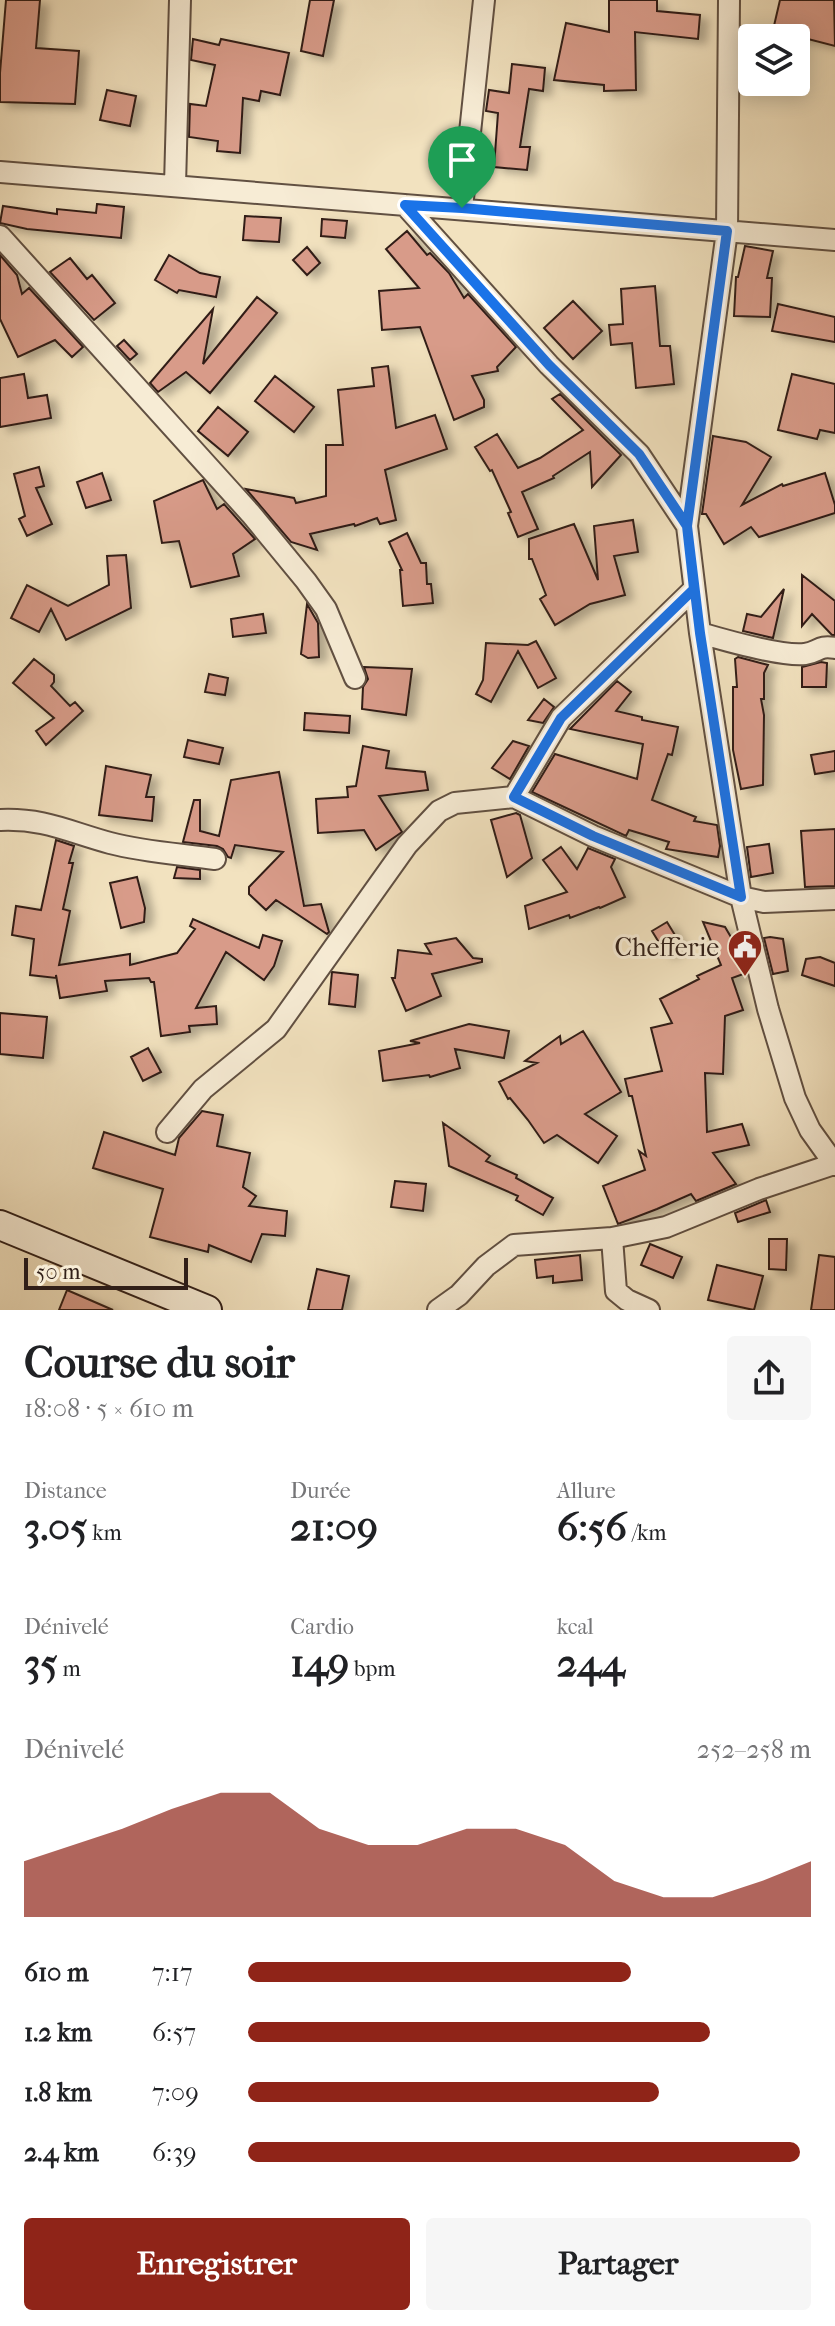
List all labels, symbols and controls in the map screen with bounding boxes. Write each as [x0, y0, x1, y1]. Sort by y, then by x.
map controls [738, 24, 810, 96]
button: layers [738, 24, 810, 96]
pin [428, 126, 496, 208]
icon: arrive [440, 138, 484, 182]
public building icon: Chefferie [726, 928, 764, 978]
place label: Chefferie [615, 932, 719, 963]
scale bar [24, 1254, 188, 1290]
text: 50 m [36, 1259, 81, 1285]
button: share [727, 1336, 811, 1420]
text: Course du soir [24, 1337, 295, 1388]
text: 18:08 · 5 × 610 m [24, 1393, 194, 1424]
text: Distance [24, 1478, 107, 1504]
text: Durée [290, 1478, 351, 1504]
text: Allure [557, 1478, 616, 1504]
text: 3.05 [24, 1504, 87, 1550]
text: 21:09 [290, 1504, 378, 1550]
text: 6:56 [557, 1504, 627, 1550]
text: km [87, 1520, 122, 1546]
text: /km [627, 1520, 667, 1546]
text: Dénivelé [24, 1614, 109, 1640]
text: Cardio [290, 1614, 354, 1640]
text: kcal [557, 1614, 594, 1640]
text: 35 [24, 1640, 58, 1686]
text: 149 [290, 1640, 349, 1686]
text: 244 [557, 1640, 625, 1686]
text: m [58, 1656, 81, 1682]
text: bpm [349, 1656, 396, 1682]
text: Dénivelé [24, 1734, 124, 1765]
text: 252–258 m [697, 1734, 811, 1765]
text: 610 m [24, 1957, 89, 1988]
text: 7:17 [152, 1957, 193, 1988]
text: 1.2 km [24, 2017, 92, 2048]
text: 6:57 [152, 2017, 196, 2048]
text: 1.8 km [24, 2077, 92, 2108]
text: 7:09 [152, 2077, 199, 2108]
text: 2.4 km [24, 2137, 99, 2168]
text: 6:39 [152, 2137, 197, 2168]
button: Enregistrer [24, 2218, 410, 2310]
button: Partager [426, 2218, 811, 2310]

